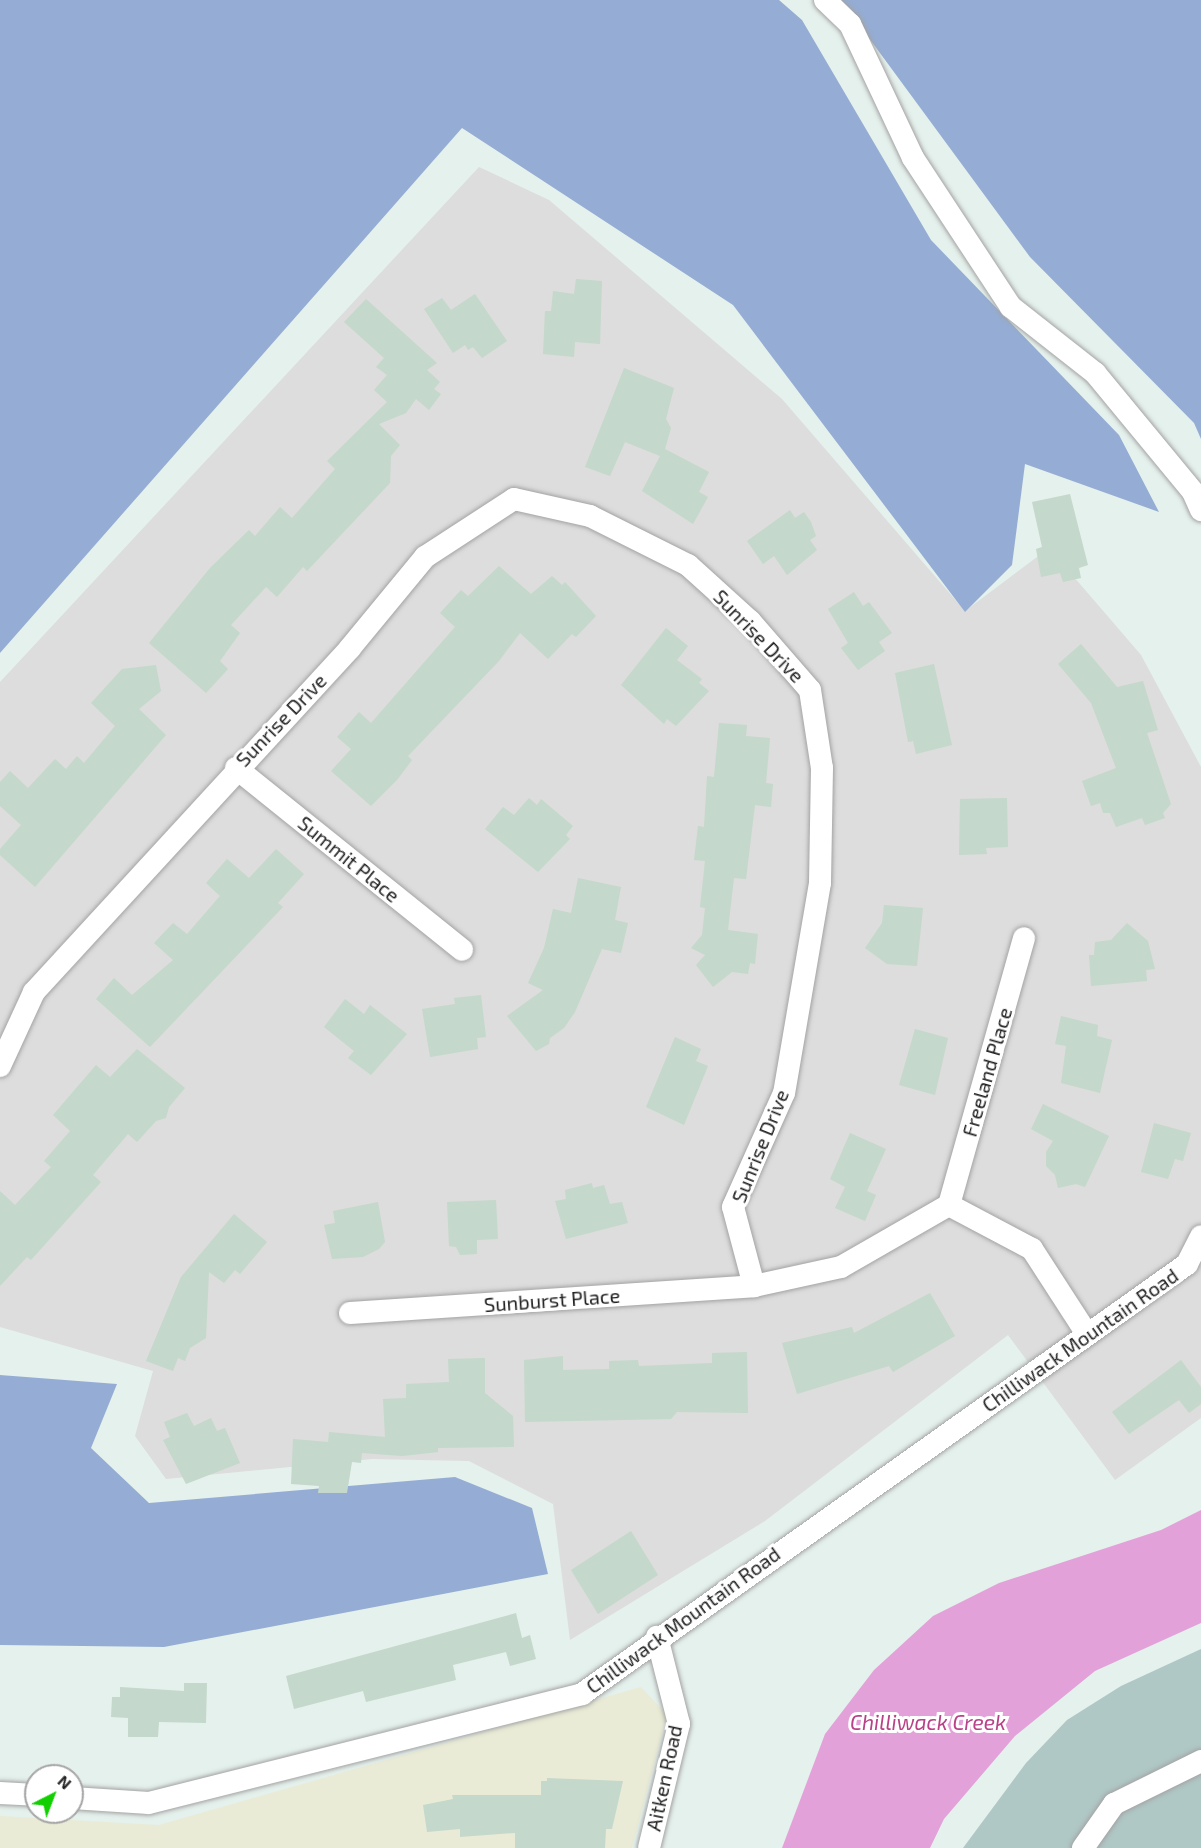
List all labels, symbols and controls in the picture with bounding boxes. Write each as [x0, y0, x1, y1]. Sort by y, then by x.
street label: Sunrise Drive [709, 584, 809, 688]
street label: Sunrise Drive [231, 668, 331, 772]
street label: Summit Place [293, 811, 405, 907]
street label: Freeland Place [957, 1005, 1017, 1139]
street label: Sunrise Drive [726, 1086, 794, 1206]
street label: Chilliwack Mountain Road [977, 1263, 1183, 1417]
street label: Sunburst Place [483, 1283, 621, 1317]
street label: Chilliwack Mountain Road [581, 1541, 785, 1699]
water label: Chilliwack Creek [850, 1709, 1006, 1735]
street label: Aitken Road [641, 1723, 687, 1833]
north arrow [24, 1764, 84, 1824]
text: N [54, 1771, 76, 1793]

